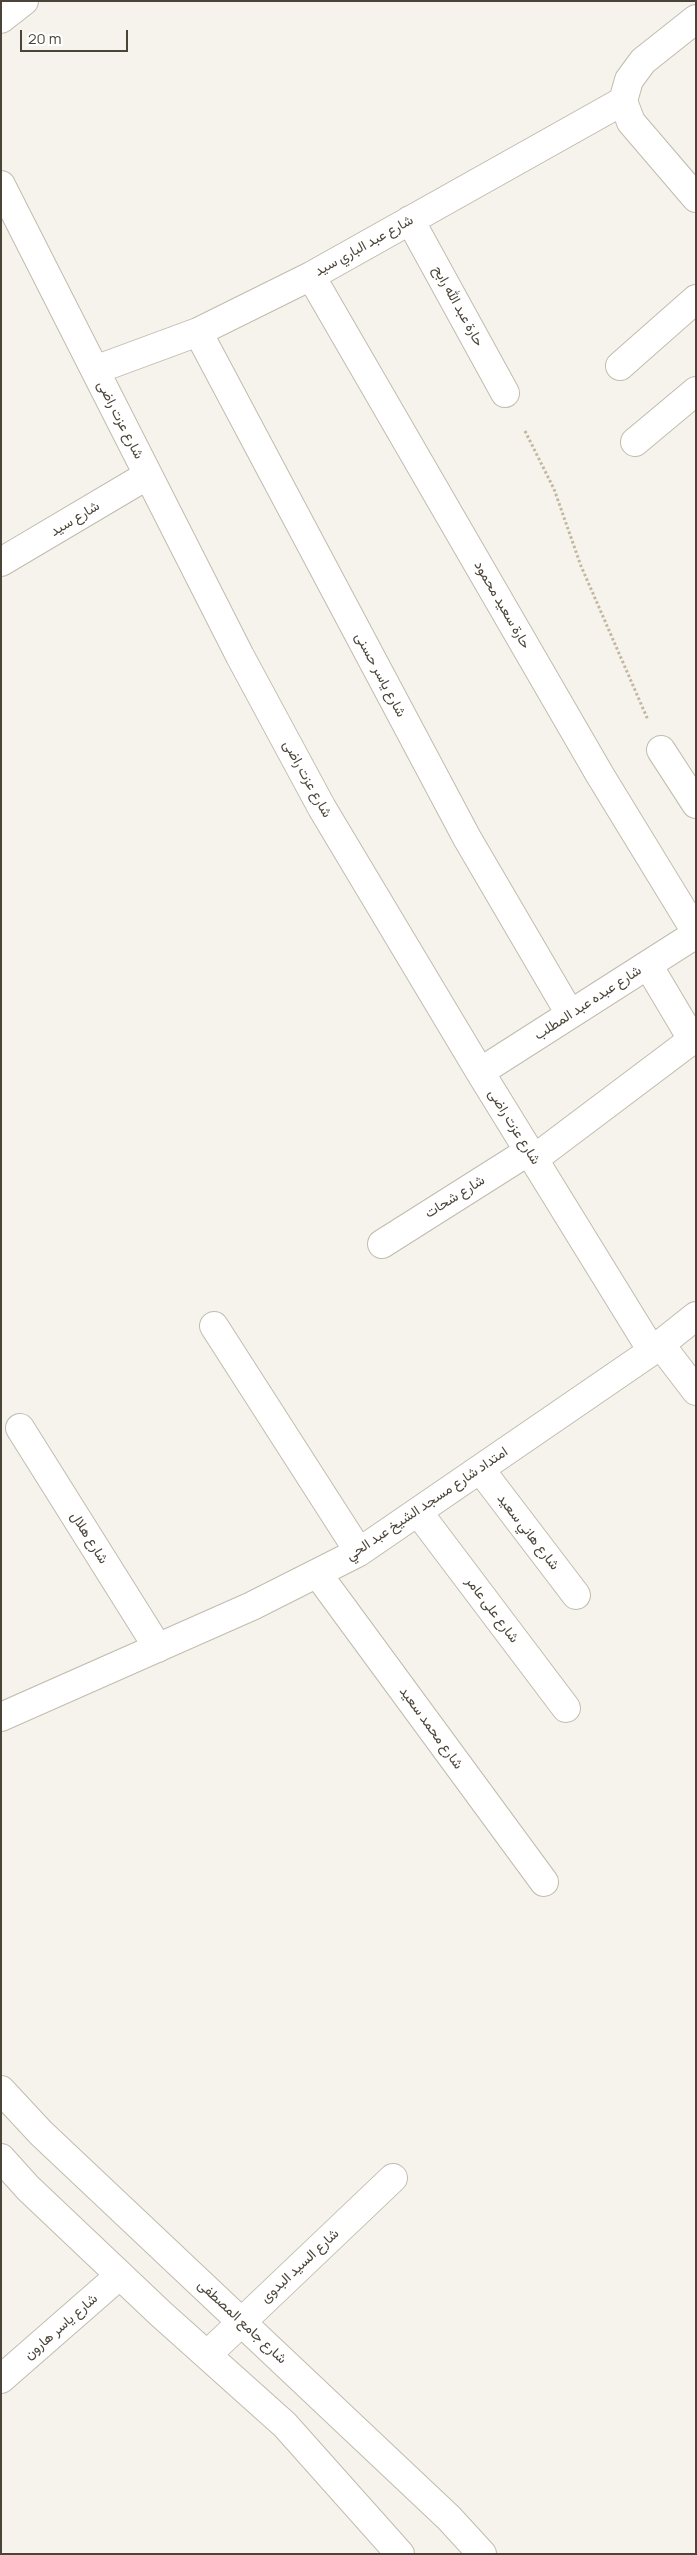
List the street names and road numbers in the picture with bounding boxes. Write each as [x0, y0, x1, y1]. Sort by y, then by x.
street label: شارع عبد الباري سيد [312, 212, 416, 280]
street label: حارة عبد الله رابح [429, 263, 487, 349]
street label: شارع عزت راضى [93, 378, 147, 462]
street label: شارع سيد [47, 498, 103, 540]
street label: حارة سعيد محمود [470, 558, 534, 652]
street label: شارع ياسر حسنى [351, 630, 409, 720]
street label: شارع عزت راضى [279, 738, 335, 820]
street label: شارع عبده عبد المطلب [531, 962, 645, 1044]
street label: شارع عزت راضى [484, 1086, 544, 1168]
street label: شارع شحات [422, 1172, 488, 1222]
street label: امتداد شارع مسجد الشيخ عبد الحي [343, 1443, 511, 1565]
street label: شارع هاني سعيد [493, 1491, 563, 1573]
street label: شارع هلال [66, 1509, 112, 1567]
street label: شارع على عامر [462, 1574, 522, 1646]
street label: شارع محمد سعيد [395, 1683, 467, 1773]
street label: شارع السيد البدوى [257, 2225, 343, 2307]
street label: شارع جامع المصطفى [194, 2276, 290, 2368]
street label: شارع ياسر هارون [21, 2291, 101, 2363]

